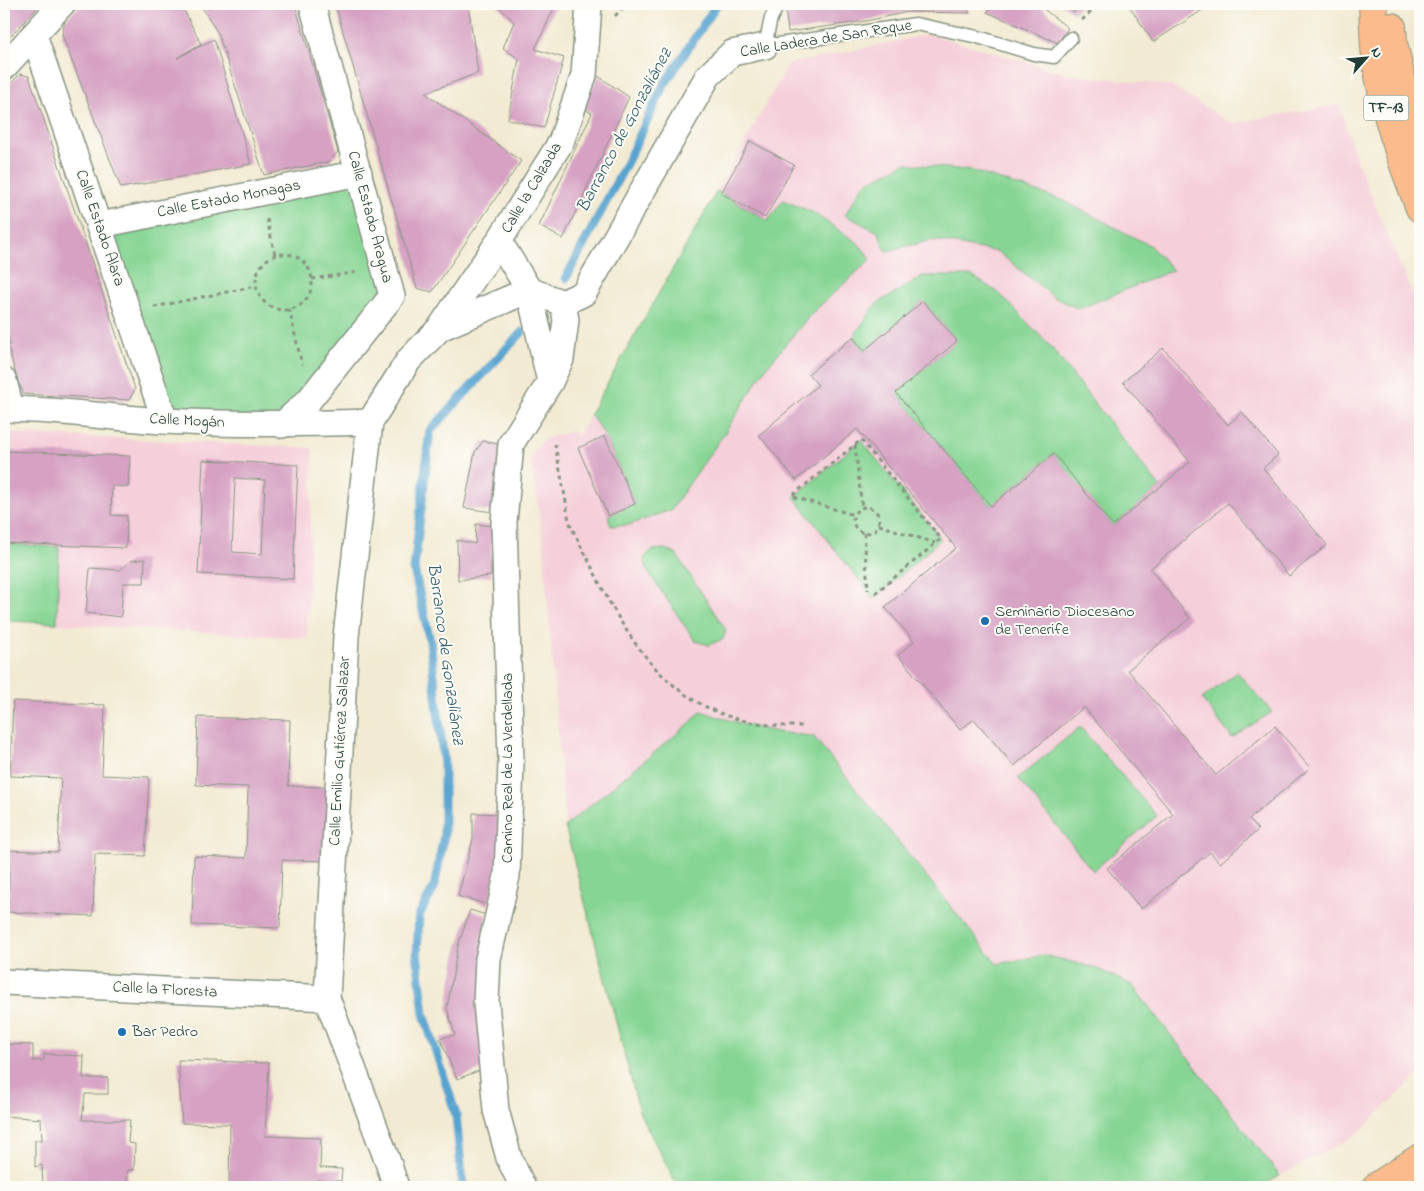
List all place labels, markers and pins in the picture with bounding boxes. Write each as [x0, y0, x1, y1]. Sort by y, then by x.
place label: Seminario Diocesano de Tenerife [995, 600, 1135, 642]
marker: Seminario Diocesano de Tenerife [979, 615, 991, 627]
place label: Bar Pedro [131, 1020, 198, 1044]
marker: Bar Pedro [116, 1026, 128, 1038]

